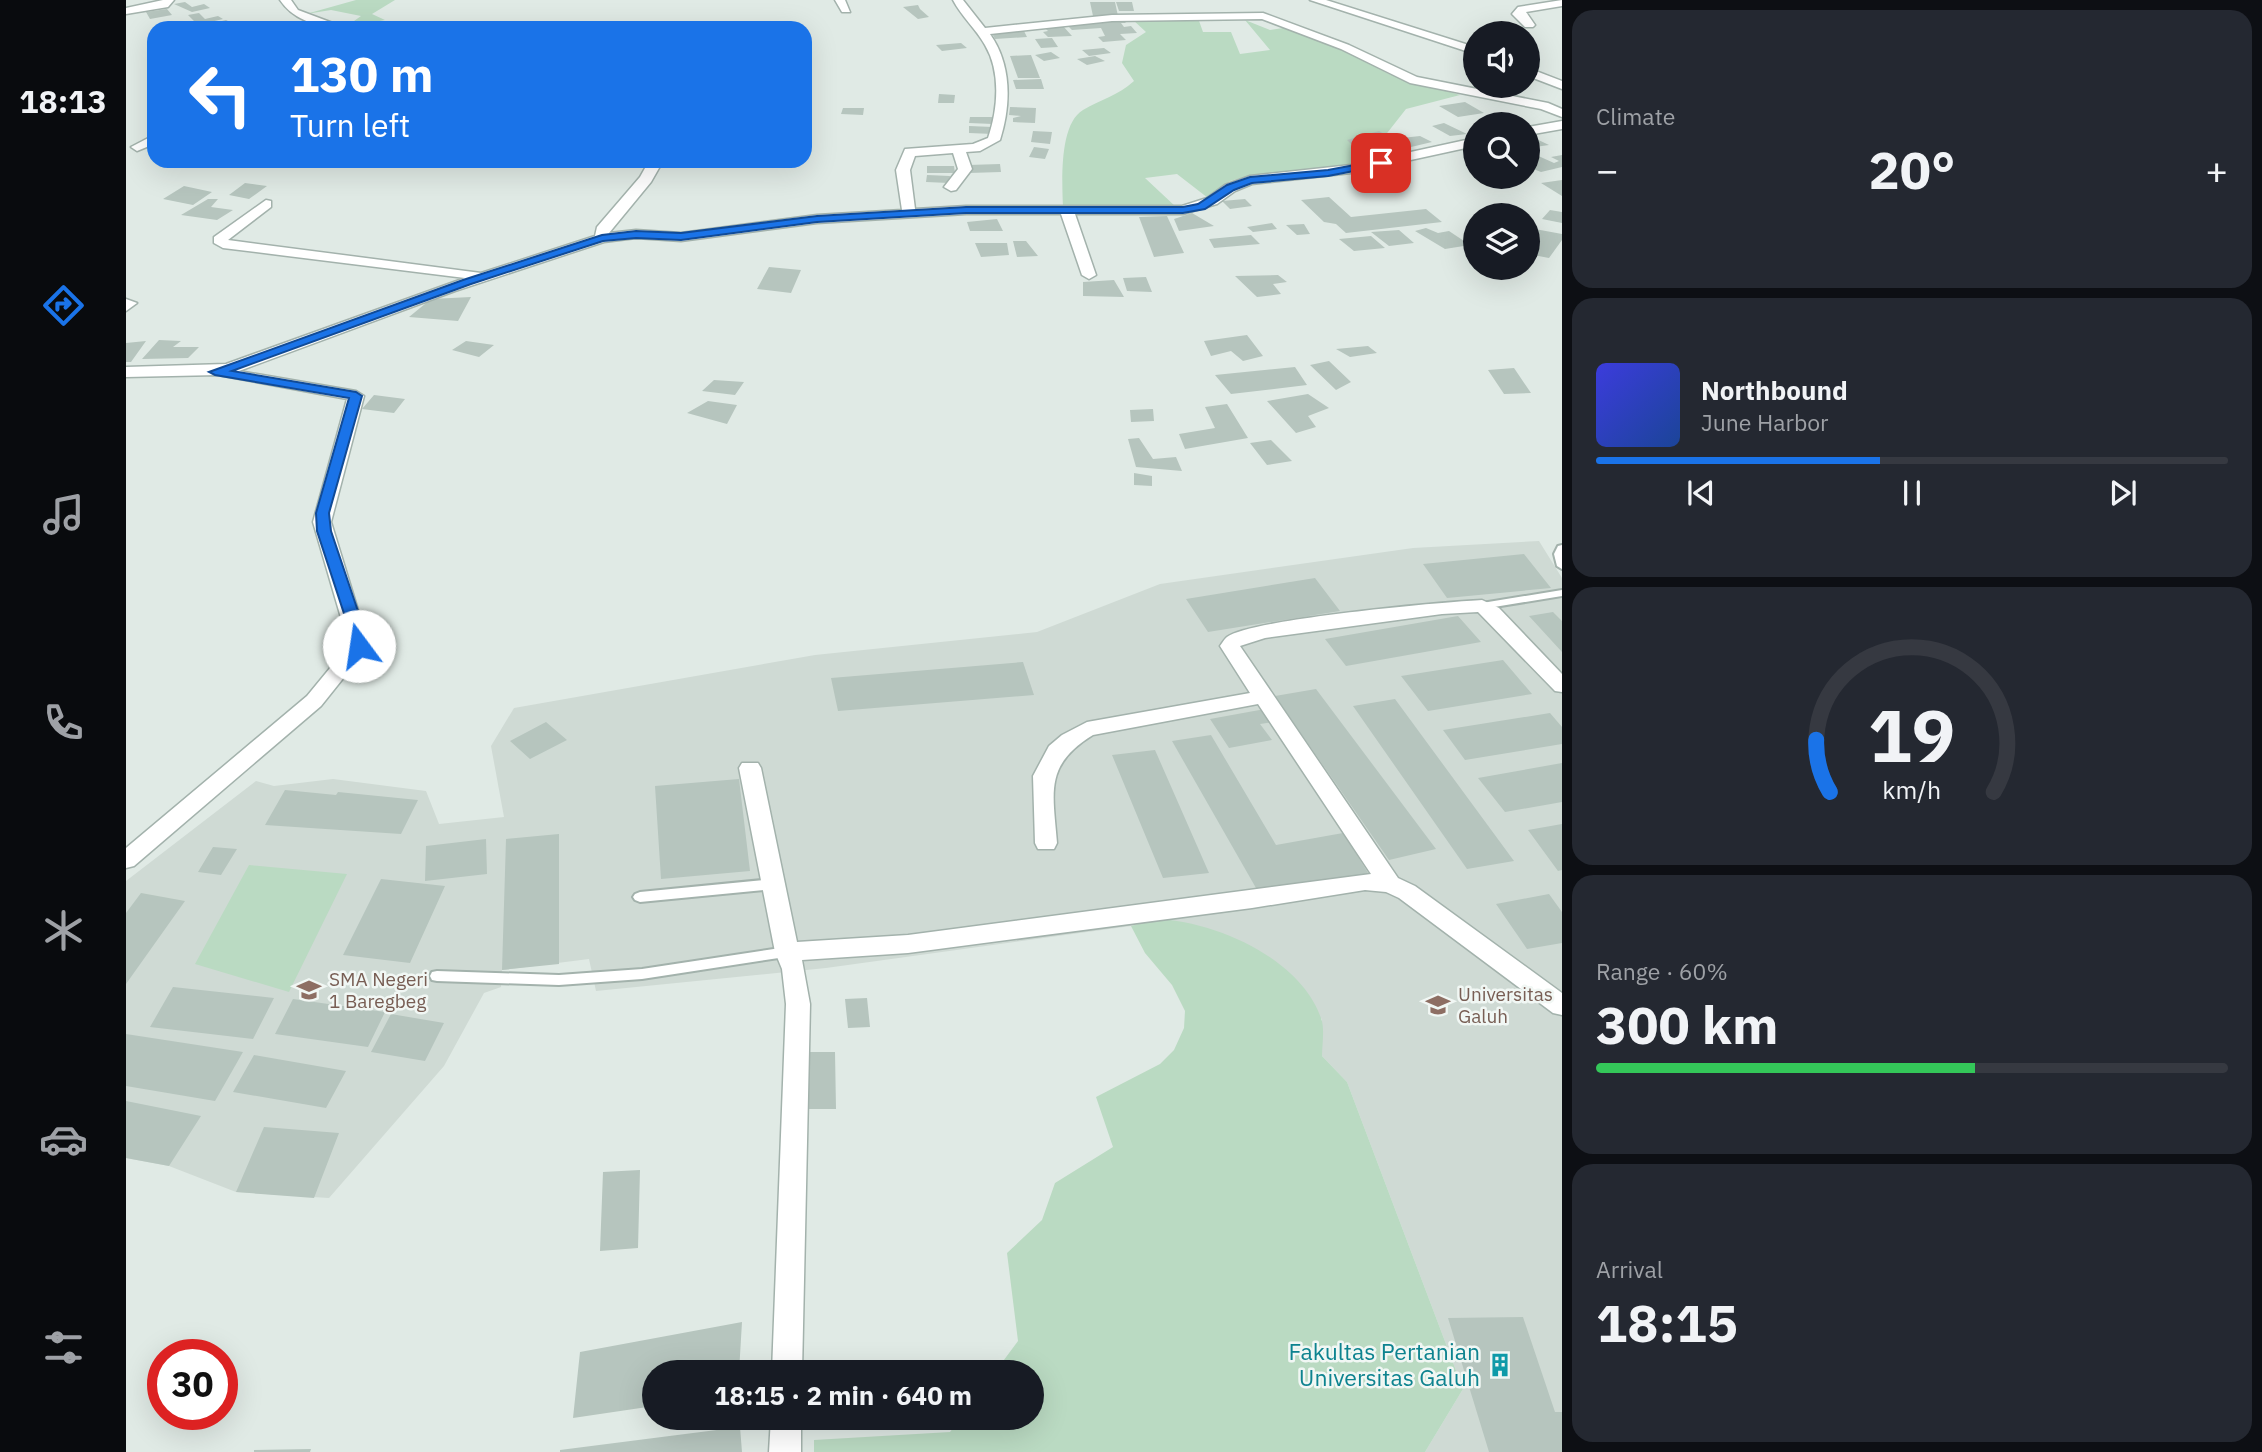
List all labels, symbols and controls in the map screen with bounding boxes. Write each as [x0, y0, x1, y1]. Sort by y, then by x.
map controls [1463, 21, 1540, 280]
button: sound [1463, 21, 1540, 98]
text: 130 m [290, 42, 434, 105]
icon: left [175, 49, 266, 140]
text: 18:13 [19, 80, 107, 122]
text: Climate [1596, 101, 1675, 131]
text: Turn left [290, 104, 410, 146]
button: search [1463, 112, 1540, 189]
pin [1351, 133, 1411, 193]
text: 20° [1869, 136, 1955, 203]
icon: arrive [1362, 144, 1400, 182]
text: − [1596, 145, 1619, 194]
text: + [2205, 145, 2228, 194]
button: layers [1463, 203, 1540, 280]
icon: directions [39, 281, 88, 330]
text: Northbound [1701, 373, 1848, 407]
text: June Harbor [1701, 407, 1829, 437]
icon: previous [1682, 474, 1720, 512]
icon: pause [1893, 474, 1931, 512]
icon: next [2104, 474, 2142, 512]
icon: music [39, 490, 88, 539]
position arrow [322, 609, 396, 683]
text: 19 [1868, 687, 1956, 782]
icon: phone [39, 698, 88, 747]
text: km/h [1883, 773, 1941, 806]
icon: climate [39, 906, 88, 955]
text: Range · 60% [1596, 956, 1728, 986]
place label: SMA Negeri 1 Baregbeg [329, 967, 428, 1013]
school or university icon: SMA Negeri 1 Baregbeg [295, 976, 323, 1004]
place label: Universitas Galuh [1458, 982, 1553, 1028]
school or university icon: Universitas Galuh [1424, 991, 1452, 1019]
text: 300 km [1596, 991, 1778, 1058]
icon: car [39, 1115, 88, 1164]
text: Arrival [1596, 1254, 1663, 1284]
text: 18:15 [1596, 1289, 1738, 1356]
icon: filters [39, 1323, 88, 1372]
place label: Fakultas Pertanian Universitas Galuh [1289, 1336, 1480, 1392]
speed limit sign: 30 [147, 1339, 238, 1430]
building icon: Fakultas Pertanian Universitas Galuh [1486, 1351, 1514, 1379]
text: 18:15 · 2 min · 640 m [714, 1378, 972, 1412]

